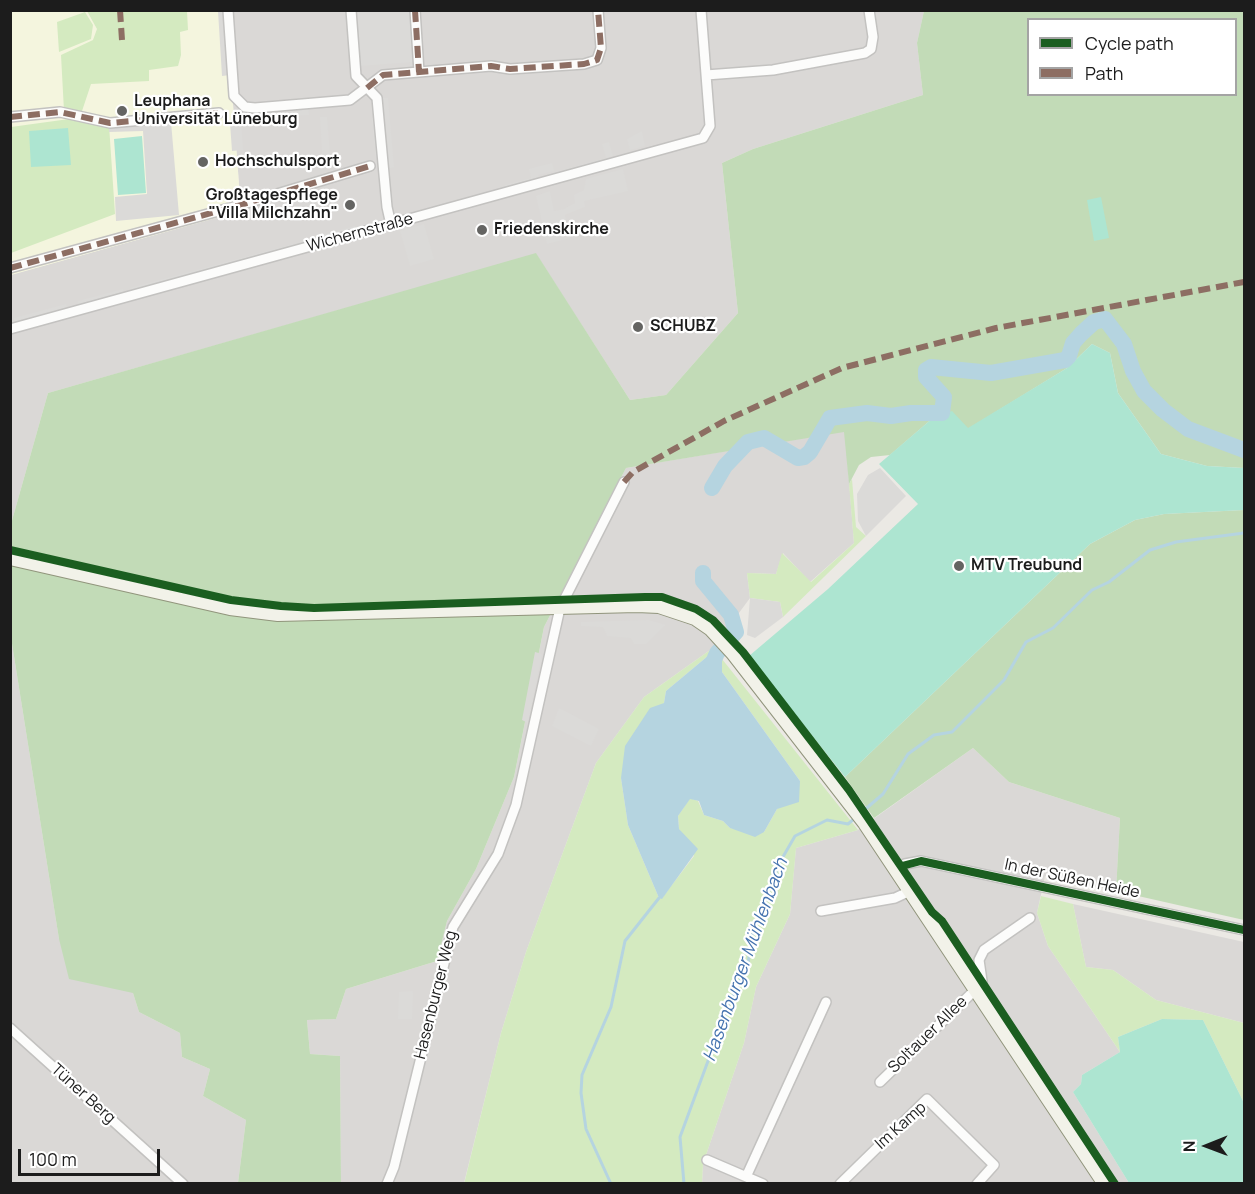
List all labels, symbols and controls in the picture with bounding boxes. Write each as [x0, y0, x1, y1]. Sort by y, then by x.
legend [1027, 18, 1237, 96]
text: Cycle path [1085, 31, 1174, 55]
text: Path [1085, 61, 1123, 85]
place label: Leuphana Universität Lüneburg [134, 92, 297, 130]
marker: Leuphana Universität Lüneburg [115, 104, 129, 118]
place label: Hochschulsport [215, 152, 340, 172]
marker: Hochschulsport [196, 155, 210, 169]
place label: Großtagespflege "Villa Milchzahn" [206, 186, 338, 224]
marker: Großtagespflege "Villa Milchzahn" [343, 198, 357, 212]
street label: Wichernstraße [305, 210, 415, 256]
place label: Friedenskirche [494, 220, 609, 240]
marker: Friedenskirche [475, 223, 489, 237]
place label: SCHUBZ [650, 317, 716, 337]
marker: SCHUBZ [631, 320, 645, 334]
place label: MTV Treubund [971, 556, 1082, 576]
marker: MTV Treubund [952, 559, 966, 573]
street label: In der Süßen Heide [1003, 855, 1141, 903]
water label: Hasenburger Mühlenbach [699, 856, 793, 1064]
street label: Hasenburger Weg [411, 929, 461, 1061]
street label: Soltauer Allee [884, 992, 972, 1078]
street label: Tüner Berg [47, 1060, 119, 1128]
street label: Im Kamp [872, 1098, 930, 1154]
north arrow [1177, 1116, 1237, 1176]
scale bar [21, 1137, 164, 1175]
text: N [1178, 1140, 1200, 1152]
text: 100 m [29, 1147, 77, 1171]

